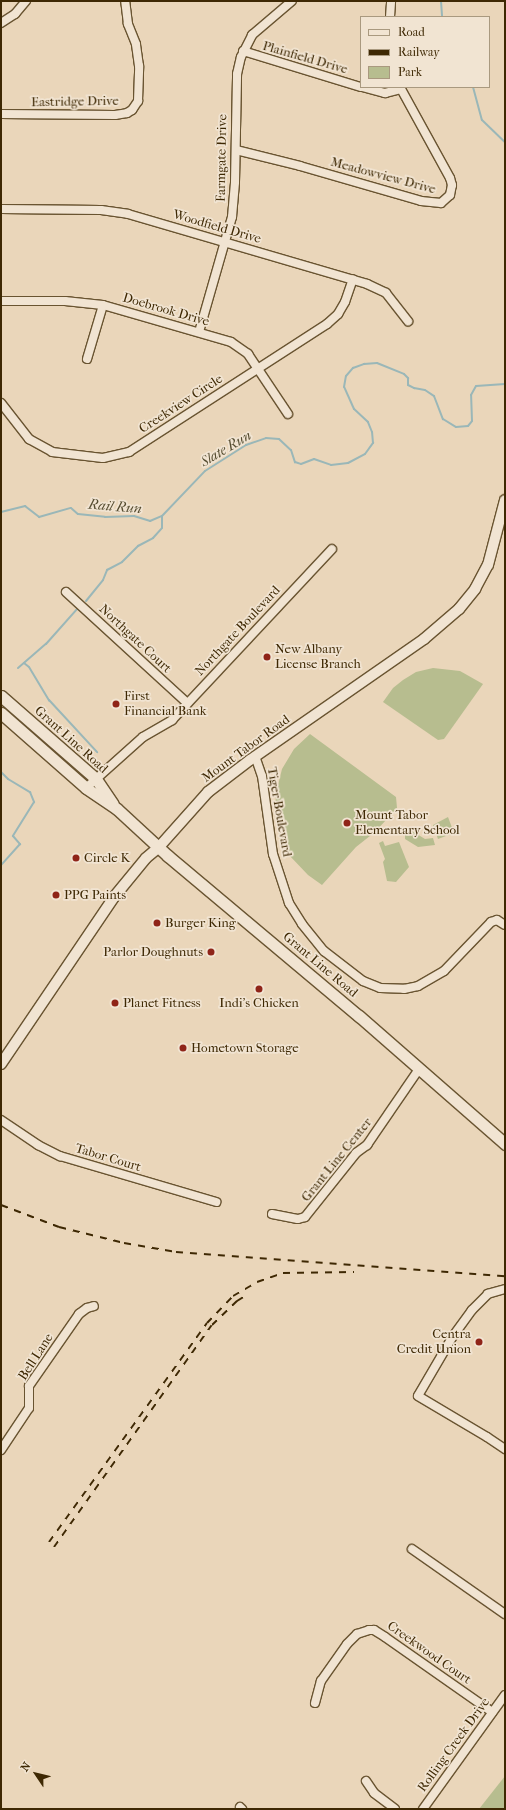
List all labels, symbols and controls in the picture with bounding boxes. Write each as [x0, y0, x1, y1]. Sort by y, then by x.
legend [360, 16, 490, 88]
text: Road [398, 25, 425, 39]
street label: Plainfield Drive [261, 38, 349, 78]
text: Railway [398, 45, 440, 59]
text: Park [398, 65, 422, 79]
street label: Eastridge Drive [31, 93, 119, 111]
street label: Farmgate Drive [213, 114, 231, 202]
street label: Meadowview Drive [329, 154, 437, 198]
street label: Woodfield Drive [171, 207, 263, 247]
street label: Doebrook Drive [121, 290, 211, 330]
street label: Creekview Circle [136, 371, 226, 437]
water label: Slate Run [198, 427, 254, 471]
water label: Rail Run [88, 496, 142, 518]
street label: Northgate Boulevard [192, 583, 284, 679]
street label: Northgate Court [96, 601, 174, 677]
place label: New Albany License Branch [275, 642, 361, 673]
marker: New Albany License Branch [262, 652, 272, 662]
place label: First Financial Bank [124, 689, 207, 720]
marker: First Financial Bank [111, 699, 121, 709]
street label: Grant Line Road [31, 703, 111, 777]
street label: Mount Tabor Road [199, 712, 293, 786]
street label: Tiger Boulevard [263, 766, 295, 858]
place label: Mount Tabor Elementary School [355, 808, 460, 839]
marker: Mount Tabor Elementary School [342, 818, 352, 828]
place label: Circle K [84, 850, 130, 866]
marker: Circle K [71, 853, 81, 863]
place label: PPG Paints [64, 887, 126, 903]
marker: PPG Paints [51, 890, 61, 900]
place label: Burger King [165, 915, 236, 931]
marker: Burger King [152, 918, 162, 928]
street label: Grant Line Road [279, 929, 361, 1001]
place label: Parlor Doughnuts [103, 944, 203, 960]
marker: Parlor Doughnuts [206, 947, 216, 957]
marker: Indi's Chicken [254, 984, 264, 994]
place label: Planet Fitness [123, 995, 201, 1011]
place label: Indi's Chicken [219, 995, 299, 1011]
marker: Planet Fitness [110, 998, 120, 1008]
place label: Hometown Storage [191, 1040, 299, 1056]
marker: Hometown Storage [178, 1043, 188, 1053]
street label: Grant Line Center [298, 1115, 376, 1205]
street label: Tabor Court [73, 1141, 143, 1175]
place label: Centra Credit Union [397, 1327, 471, 1358]
street label: Bell Lane [15, 1331, 57, 1383]
marker: Centra Credit Union [474, 1337, 484, 1347]
street label: Creekwood Court [384, 1618, 474, 1688]
street label: Rolling Creek Drive [415, 1695, 493, 1795]
north arrow [16, 1754, 56, 1794]
text: N [18, 1760, 33, 1774]

